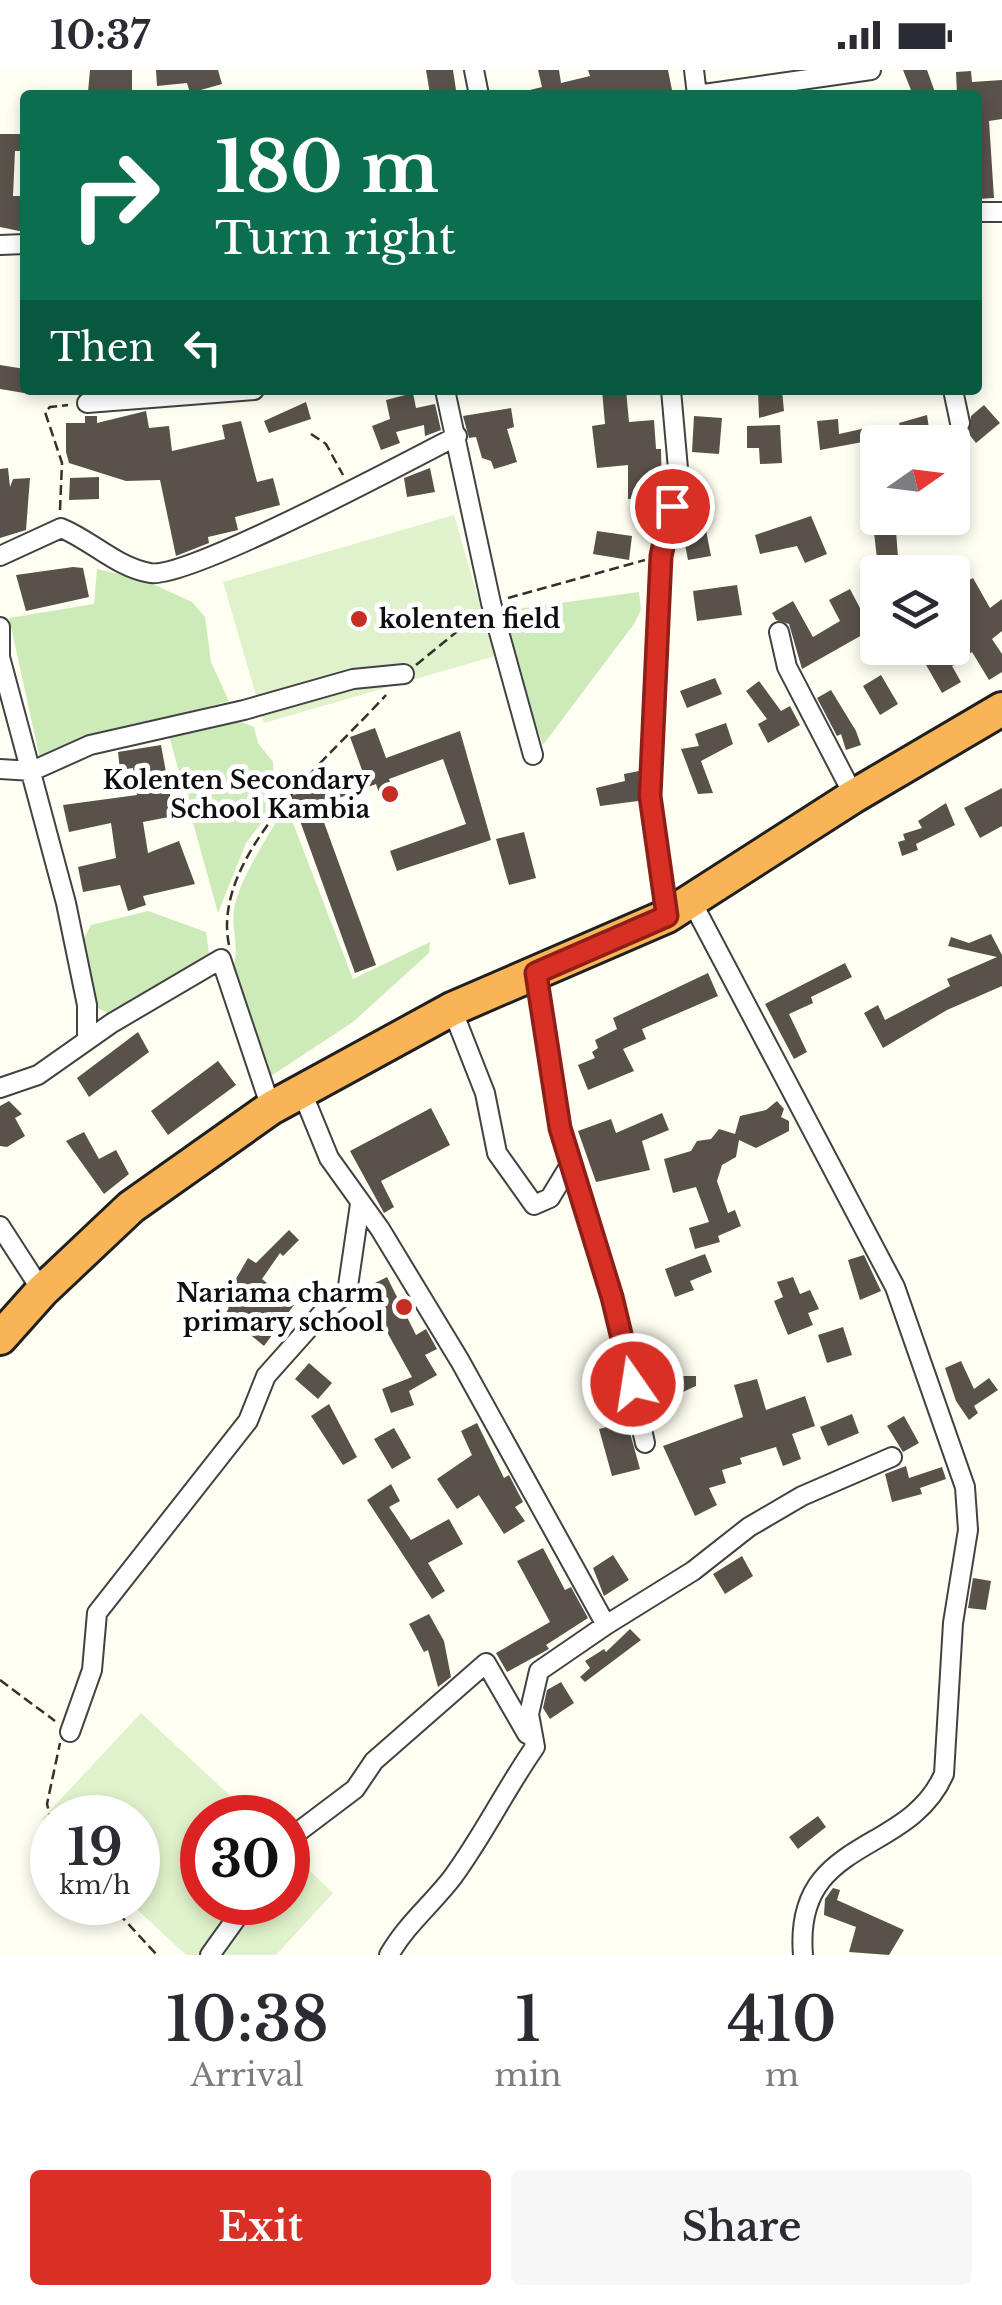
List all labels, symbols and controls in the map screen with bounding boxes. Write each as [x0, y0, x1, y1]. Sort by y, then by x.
text: 10:37 [50, 12, 150, 59]
text: 180 m [215, 124, 439, 211]
icon: right [50, 130, 180, 260]
text: Turn right [215, 210, 456, 266]
icon: left [175, 320, 230, 375]
text: Then [50, 324, 155, 371]
north arrow [860, 425, 970, 535]
map controls [860, 425, 970, 665]
pin [630, 464, 715, 549]
icon: arrive [645, 479, 700, 534]
button: layers [860, 555, 970, 665]
place label: kolenten field [379, 604, 560, 635]
marker: kolenten field [348, 608, 370, 630]
place label: Kolenten Secondary School Kambia [103, 765, 371, 825]
marker: Kolenten Secondary School Kambia [379, 783, 401, 805]
place label: Nariama charm primary school [176, 1278, 384, 1338]
marker: Nariama charm primary school [393, 1296, 415, 1318]
position arrow [581, 1332, 685, 1436]
speed limit sign: 30 [180, 1795, 310, 1925]
text: 19 [67, 1816, 123, 1879]
text: km/h [60, 1870, 130, 1901]
text: 10:38 [166, 1983, 329, 2057]
text: 1 [515, 1983, 541, 2057]
text: 410 [727, 1983, 836, 2057]
text: Arrival [191, 2055, 304, 2095]
text: min [494, 2055, 562, 2095]
text: m [765, 2055, 799, 2095]
button: Exit [30, 2170, 491, 2285]
button: Share [511, 2170, 972, 2285]

